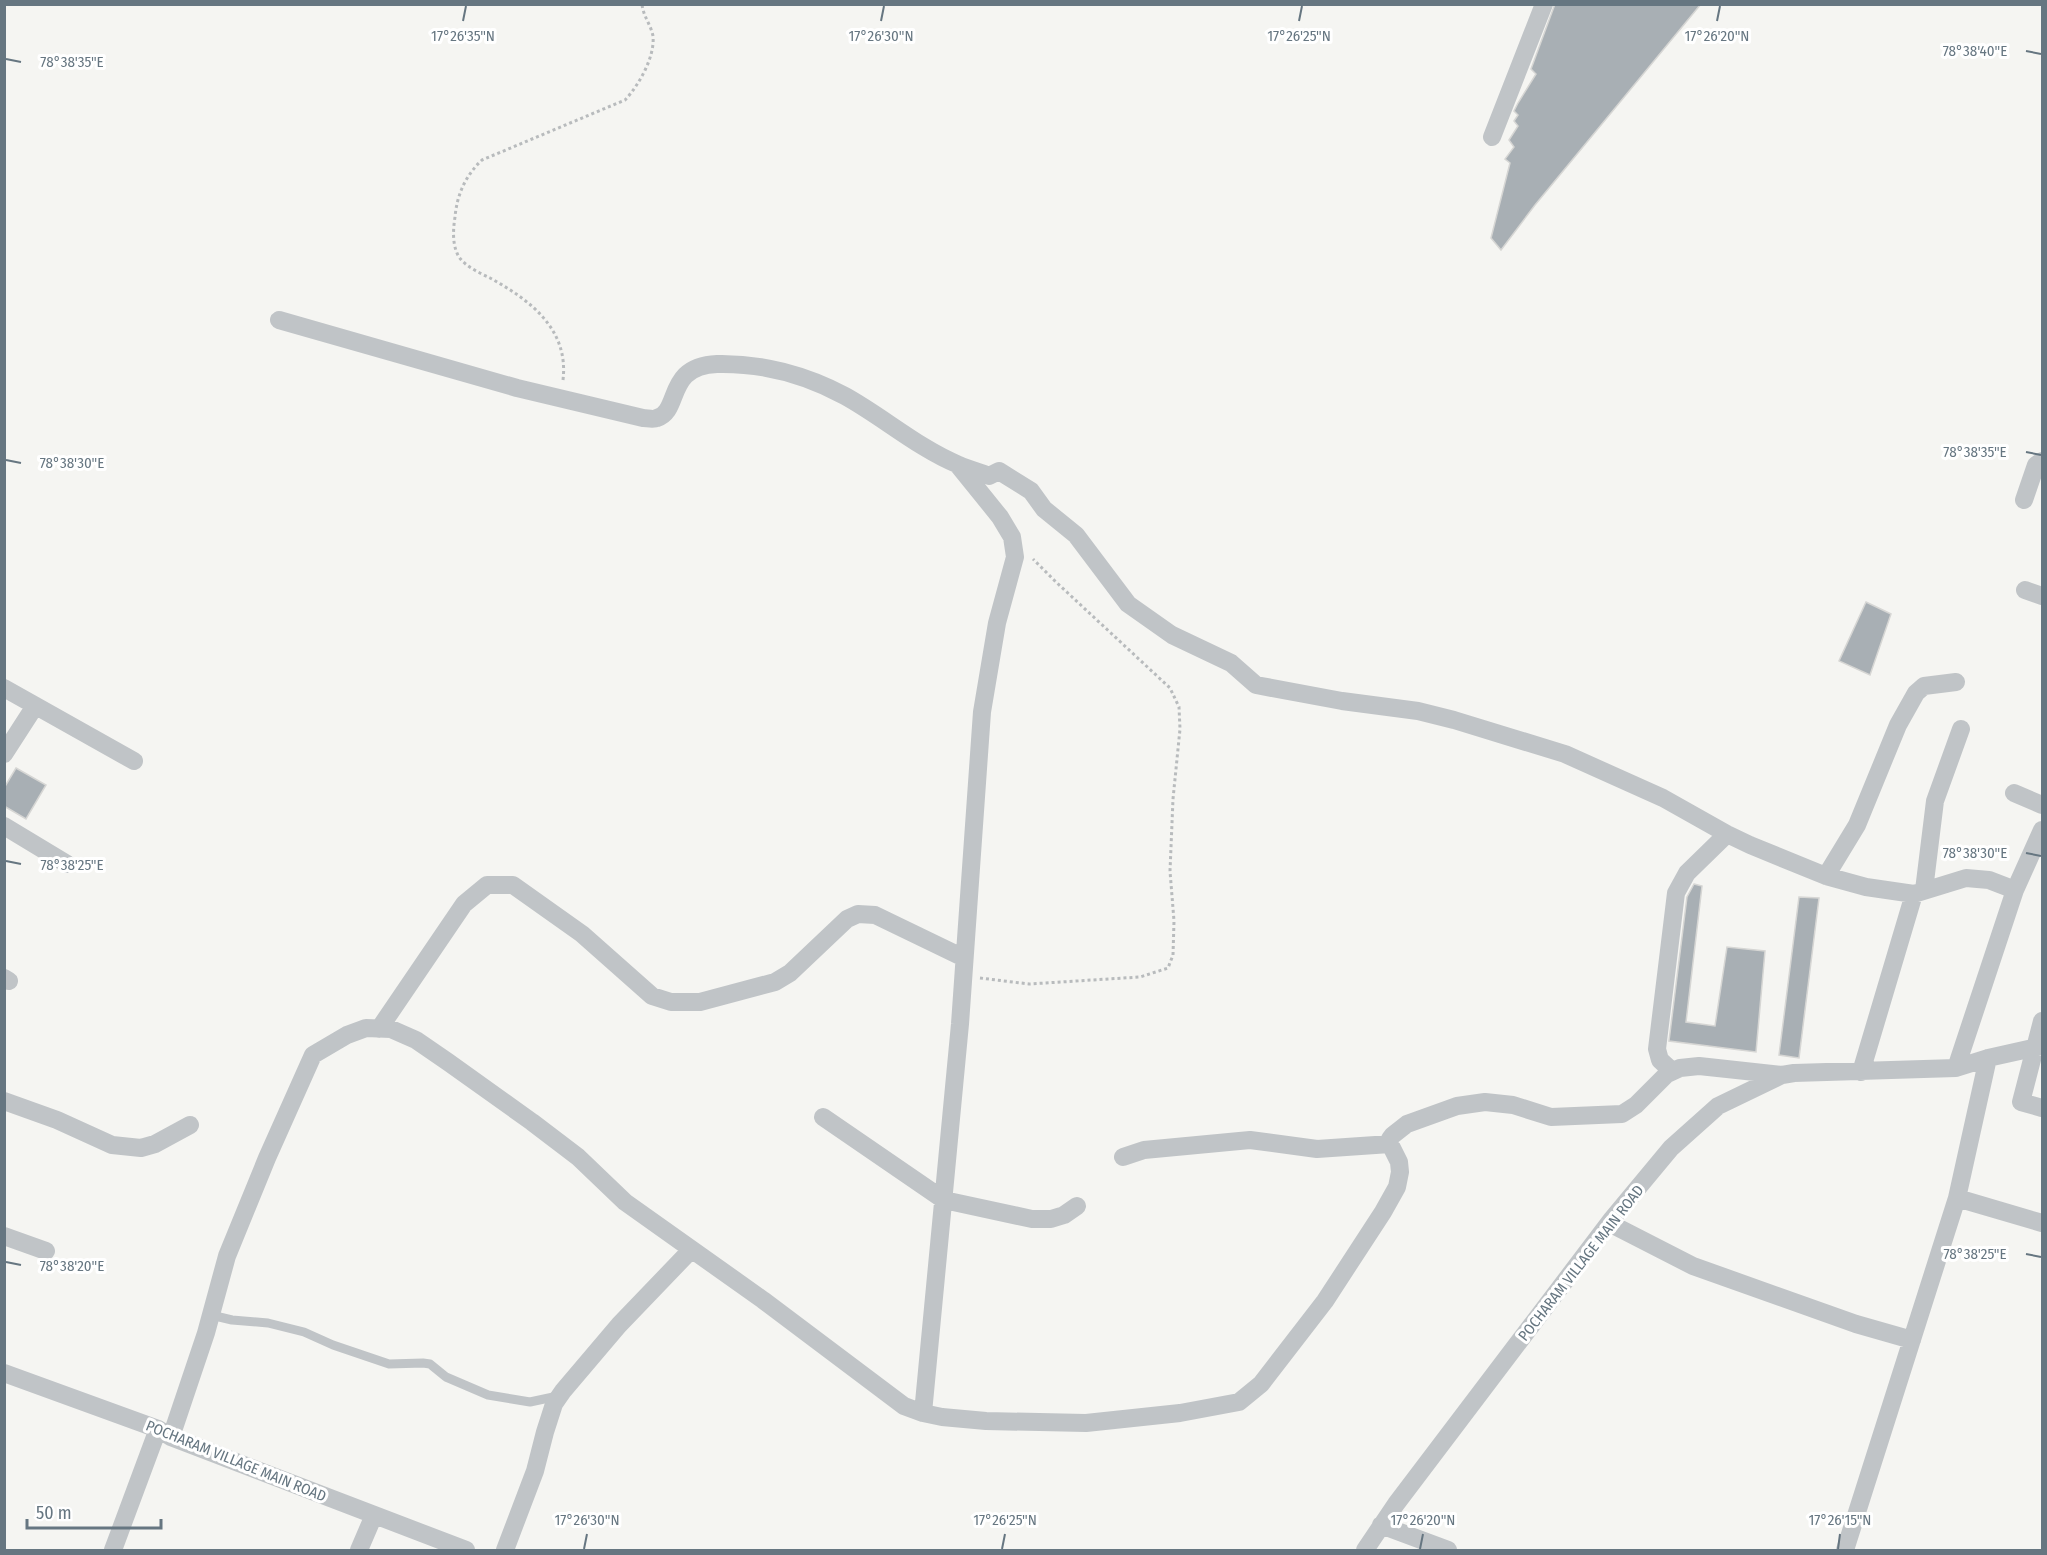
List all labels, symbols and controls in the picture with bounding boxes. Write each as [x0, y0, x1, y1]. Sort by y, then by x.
text: 17°26'35"N [431, 27, 495, 45]
text: 17°26'30"N [848, 27, 914, 45]
text: 17°26'25"N [1267, 27, 1331, 45]
text: 17°26'20"N [1685, 27, 1749, 45]
text: 78°38'40"E [1943, 42, 2007, 60]
text: 78°38'35"E [40, 53, 104, 71]
text: 78°38'35"E [1943, 443, 2007, 461]
text: 78°38'30"E [40, 454, 104, 472]
text: 78°38'30"E [1943, 844, 2007, 862]
text: 78°38'25"E [40, 856, 104, 874]
street label: POCHARAM VILLAGE MAIN ROAD [1515, 1181, 1647, 1345]
text: 78°38'25"E [1943, 1245, 2007, 1263]
text: 78°38'20"E [40, 1257, 104, 1275]
street label: POCHARAM VILLAGE MAIN ROAD [143, 1417, 329, 1505]
scale bar [27, 1492, 160, 1530]
text: 50 m [36, 1502, 72, 1524]
text: 17°26'30"N [554, 1511, 620, 1529]
text: 17°26'25"N [973, 1511, 1037, 1529]
text: 17°26'20"N [1391, 1511, 1455, 1529]
text: 17°26'15"N [1809, 1511, 1871, 1529]

